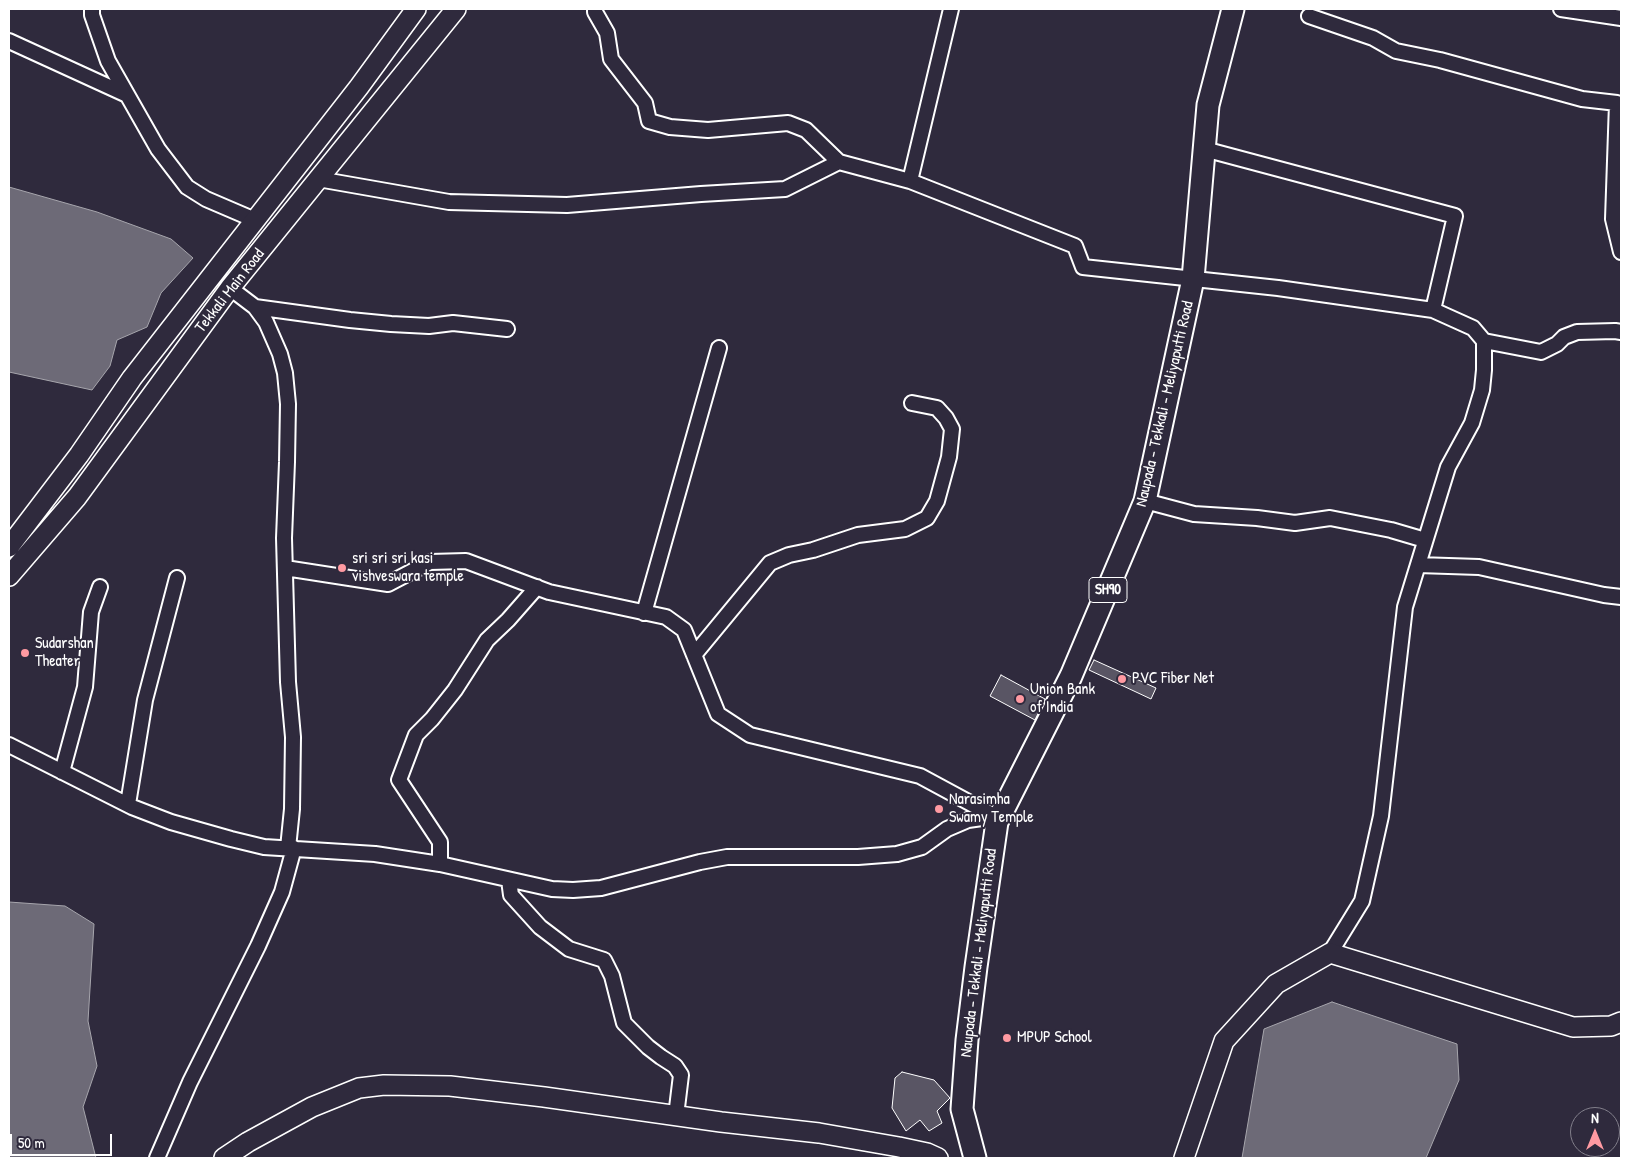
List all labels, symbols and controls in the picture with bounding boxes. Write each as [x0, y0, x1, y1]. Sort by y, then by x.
street label: Tekkali Main Road [191, 245, 269, 337]
street label: Naupada - Tekkali - Meliyaputti Road [1132, 299, 1198, 509]
place label: sri sri sri kasi vishveswara temple [352, 549, 464, 587]
marker: sri sri sri kasi vishveswara temple [336, 562, 348, 574]
road number: SH90 [1089, 578, 1127, 602]
place label: Sudarshan Theater [35, 634, 94, 672]
marker: Sudarshan Theater [19, 647, 31, 659]
place label: PVC Fiber Net [1132, 669, 1214, 689]
marker: PVC Fiber Net [1116, 673, 1128, 685]
place label: Union Bank of India [1030, 680, 1095, 718]
marker: Union Bank of India [1014, 693, 1026, 705]
place label: Narasimha Swamy Temple [949, 790, 1034, 828]
marker: Narasimha Swamy Temple [933, 803, 945, 815]
street label: Naupada - Tekkali - Meliyaputti Road [957, 848, 1001, 1058]
place label: MPUP School [1017, 1028, 1092, 1048]
marker: MPUP School [1001, 1032, 1013, 1044]
north arrow [1570, 1107, 1620, 1157]
text: N [1591, 1108, 1599, 1127]
scale bar [12, 1124, 115, 1156]
text: 50 m [18, 1132, 45, 1153]

